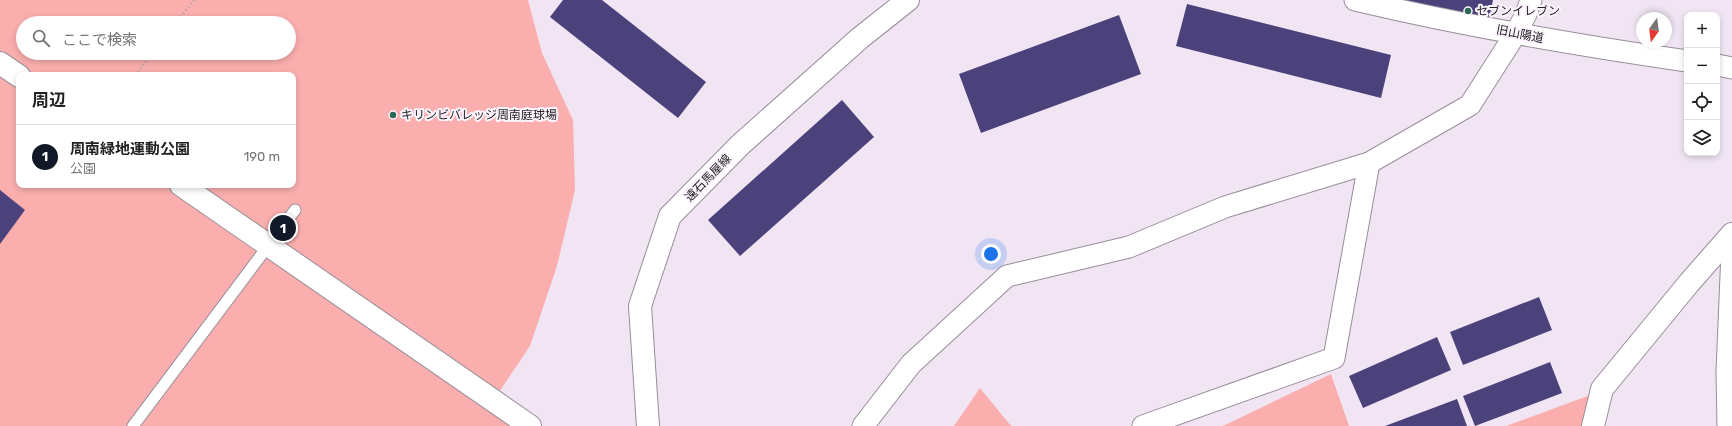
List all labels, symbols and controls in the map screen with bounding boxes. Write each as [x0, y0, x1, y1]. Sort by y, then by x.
place label: セブンイレブン [1476, 4, 1560, 18]
marker: セブンイレブン [1463, 6, 1473, 16]
north arrow [1636, 12, 1672, 48]
map controls [1684, 12, 1720, 156]
button: + [1684, 12, 1720, 48]
search box [16, 16, 296, 60]
street label: 旧山陽道 [1495, 23, 1545, 45]
icon: search [30, 27, 52, 49]
text: ここで検索 [62, 31, 137, 49]
button: − [1684, 48, 1720, 84]
button: locate [1684, 84, 1720, 120]
text: 周辺 [32, 90, 66, 110]
place label: キリンビバレッジ周南庭球場 [401, 108, 557, 122]
marker: キリンビバレッジ周南庭球場 [388, 110, 398, 120]
button: layers [1684, 120, 1720, 156]
text: 周南緑地運動公園 [70, 140, 190, 158]
text: 1 [42, 149, 48, 164]
text: 190 m [244, 149, 280, 164]
street label: 遠石馬屋線 [682, 152, 734, 204]
text: 公園 [70, 161, 96, 176]
pin: 1 [270, 213, 296, 243]
your location [981, 244, 1001, 264]

